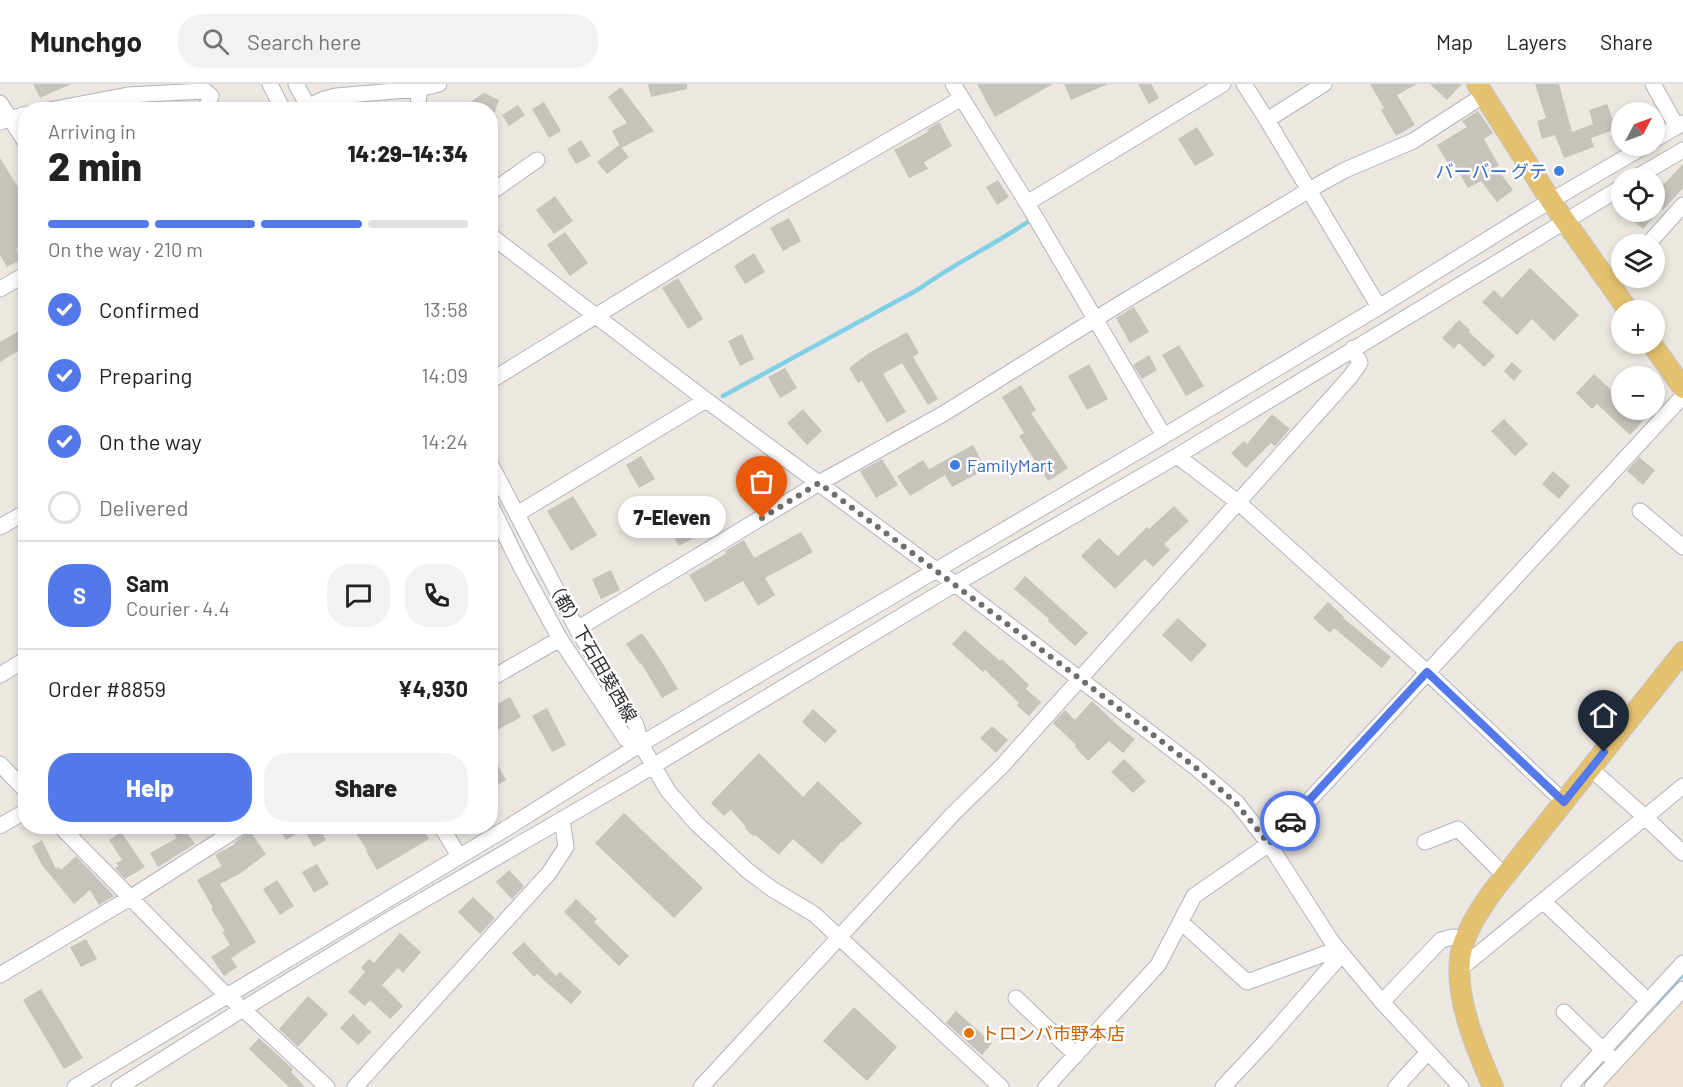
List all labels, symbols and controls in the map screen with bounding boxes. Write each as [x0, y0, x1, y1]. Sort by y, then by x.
search box [178, 14, 598, 68]
text: Munchgo [30, 24, 142, 58]
icon: search [199, 25, 232, 58]
text: Search here [247, 28, 361, 54]
text: Map [1436, 29, 1473, 54]
text: Layers [1506, 29, 1567, 54]
text: Share [1600, 29, 1653, 54]
north arrow [1611, 102, 1665, 156]
map controls [1611, 102, 1665, 420]
text: Arriving in [48, 119, 136, 143]
text: 14:29–14:34 [348, 140, 468, 166]
text: 2 min [48, 142, 142, 189]
place label: バーバー グテ [1436, 160, 1547, 182]
marker: バーバー グテ [1552, 164, 1566, 178]
button: locate [1611, 168, 1665, 222]
button: layers [1611, 234, 1665, 288]
text: On the way · 210 m [48, 237, 203, 261]
icon: check [48, 293, 81, 326]
text: Confirmed [99, 296, 199, 322]
text: 13:58 [423, 297, 468, 321]
button: + [1611, 300, 1665, 354]
icon: check [48, 359, 81, 392]
text: Preparing [99, 362, 192, 388]
text: 14:09 [421, 363, 468, 387]
button: − [1611, 366, 1665, 420]
icon: check [48, 425, 81, 458]
text: On the way [99, 428, 202, 454]
text: 14:24 [421, 429, 468, 453]
place label: FamilyMart [967, 454, 1053, 476]
pin [736, 456, 787, 518]
marker: FamilyMart [948, 458, 962, 472]
icon: bag [745, 465, 778, 498]
text: Delivered [99, 494, 188, 520]
callout: 7-Eleven [618, 497, 726, 539]
text: 7-Eleven [633, 505, 711, 529]
button: chat [327, 564, 390, 627]
button: phone [405, 564, 468, 627]
text: Sam [126, 570, 169, 596]
street label: （都）下石田葵西線 [542, 574, 642, 726]
text: S [73, 582, 86, 608]
text: Courier · 4.4 [126, 596, 230, 620]
text: Order #8859 [48, 675, 166, 701]
text: ¥4,930 [398, 675, 468, 701]
pin [1578, 690, 1629, 752]
icon: home [1587, 699, 1620, 732]
button: Help [48, 753, 252, 822]
button: Share [264, 753, 468, 822]
courier [1260, 791, 1320, 851]
icon: car [1274, 805, 1307, 838]
place label: トロンバ市野本店 [981, 1022, 1125, 1044]
marker: トロンバ市野本店 [962, 1026, 976, 1040]

